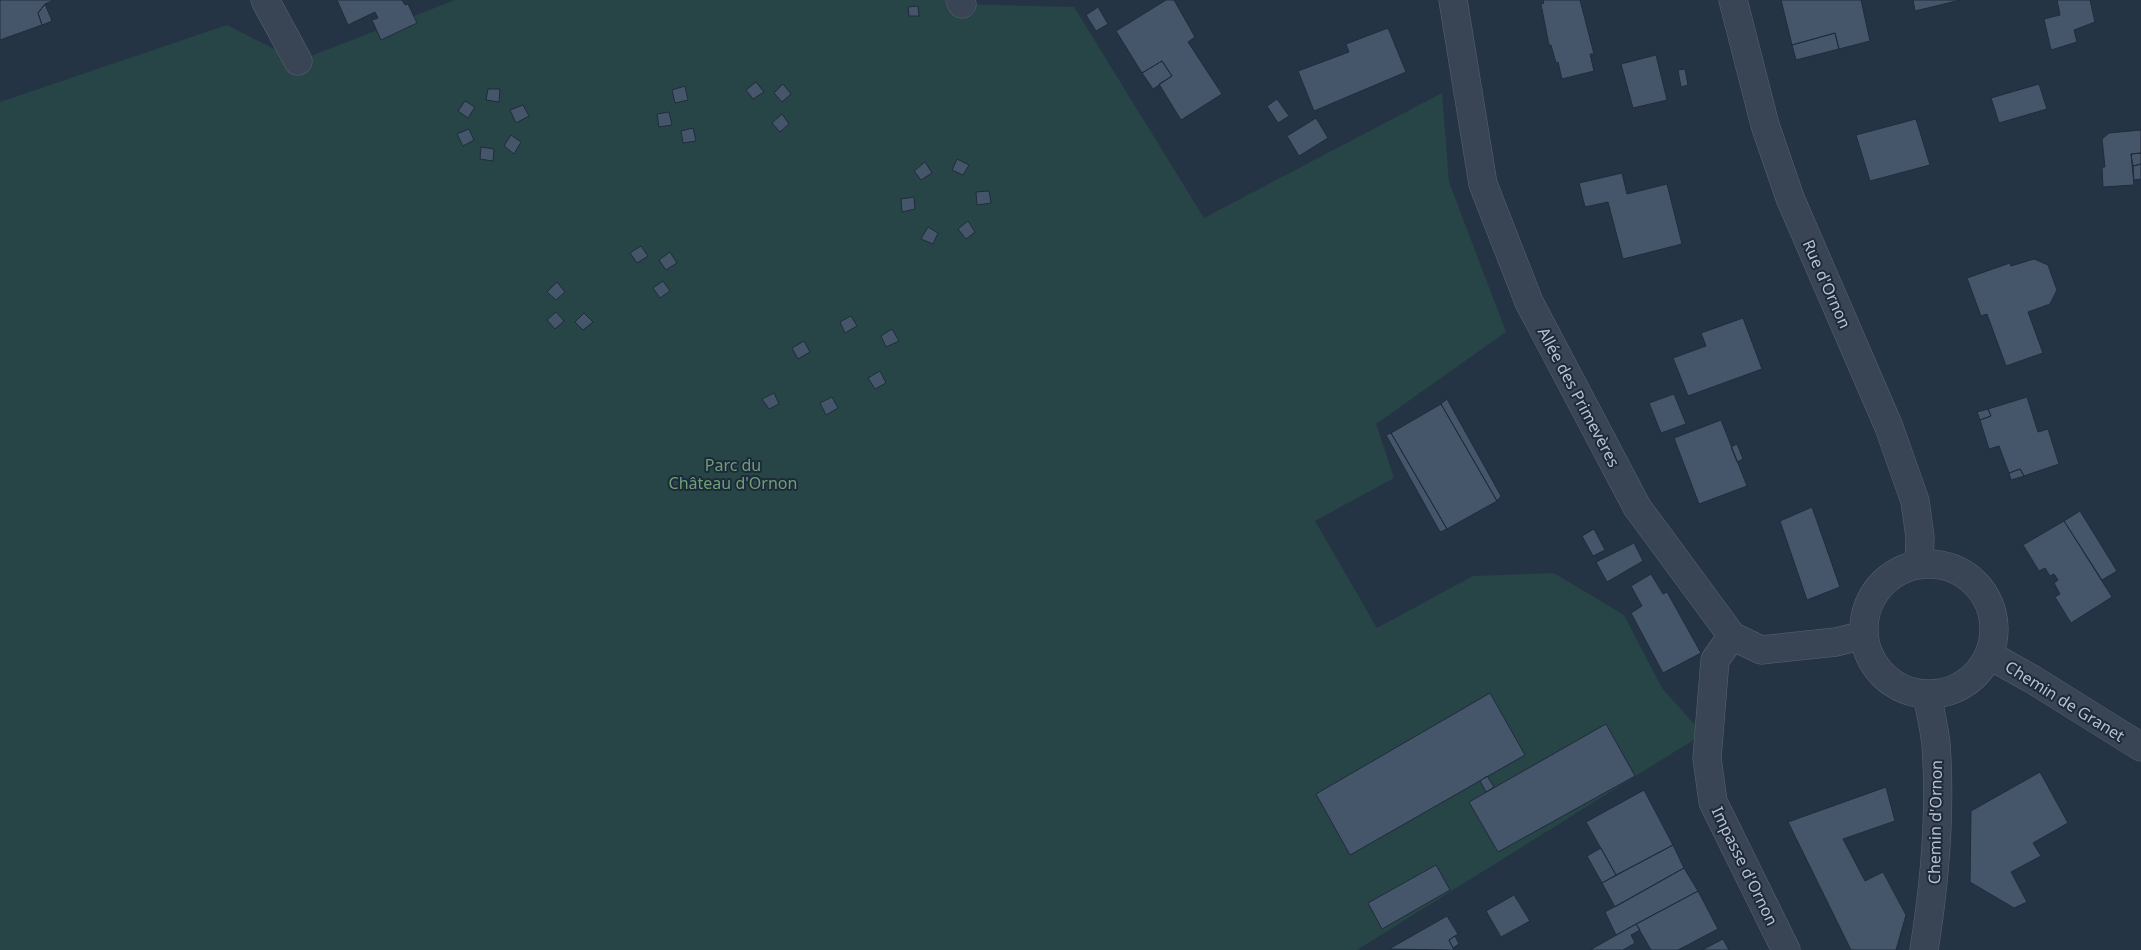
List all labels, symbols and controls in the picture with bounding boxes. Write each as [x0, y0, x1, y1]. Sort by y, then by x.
street label: Rue d'Ornon [1798, 236, 1856, 332]
street label: Allée des Primevères [1533, 323, 1625, 471]
park label: Parc du Château d'Ornon [669, 454, 797, 494]
street label: Chemin de Granet [2001, 655, 2129, 747]
street label: Chemin d'Ornon [1923, 760, 1947, 884]
street label: Impasse d'Ornon [1707, 803, 1783, 929]

